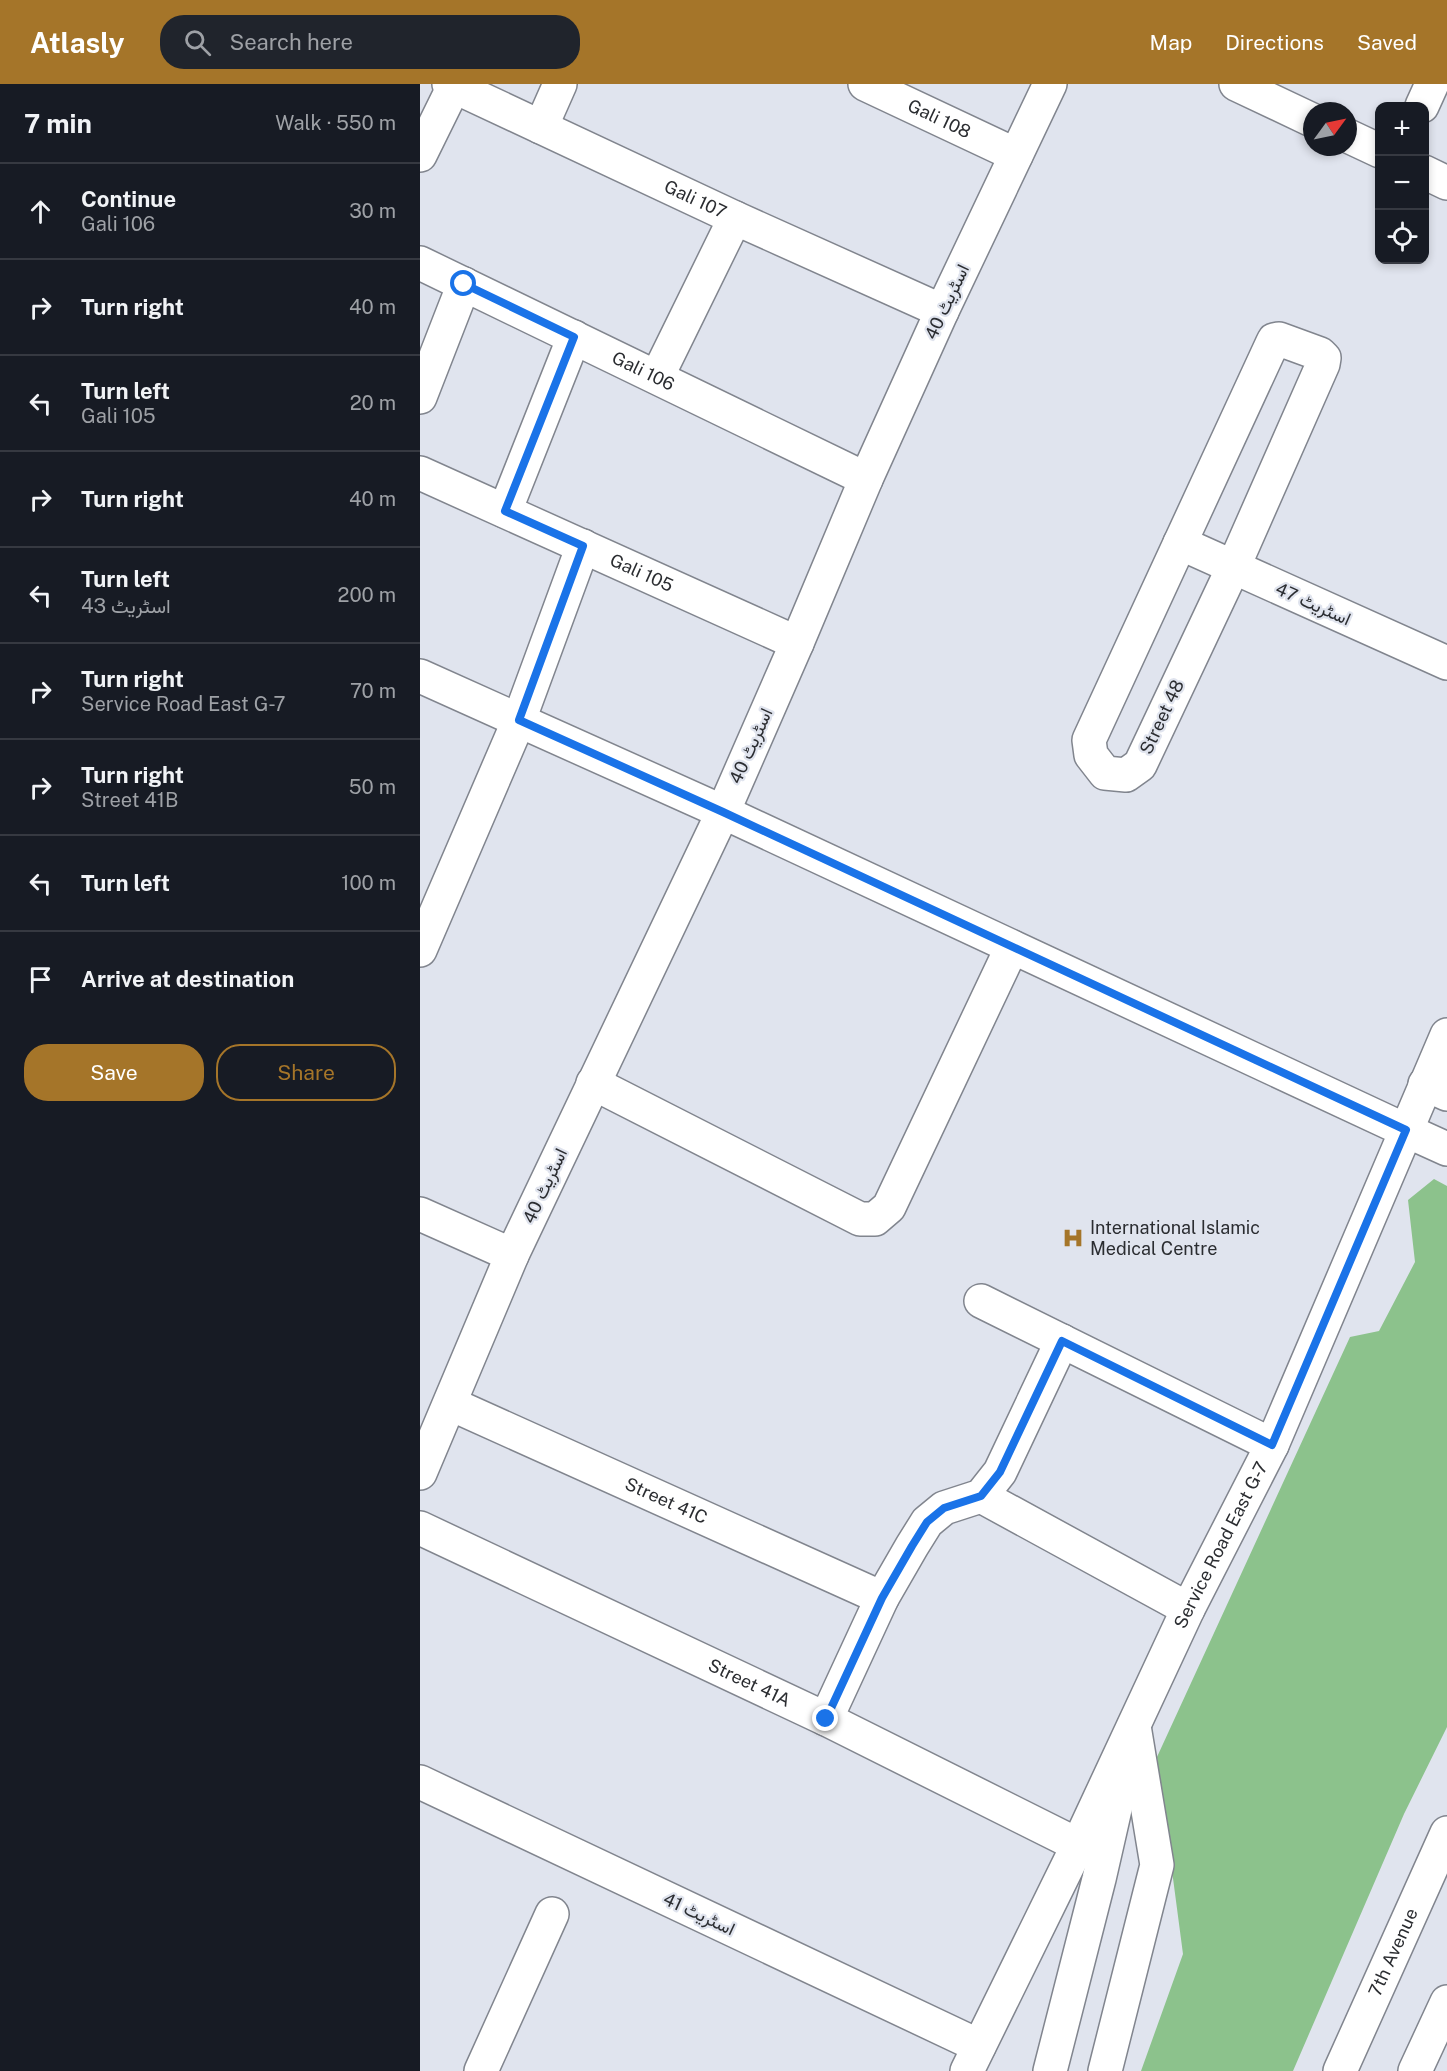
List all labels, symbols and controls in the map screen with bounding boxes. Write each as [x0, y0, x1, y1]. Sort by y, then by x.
search box [160, 15, 580, 69]
text: Atlasly [30, 26, 124, 59]
icon: search [181, 26, 214, 59]
text: Search here [229, 29, 353, 55]
text: Map [1150, 30, 1192, 55]
text: Directions [1225, 30, 1324, 55]
text: Saved [1357, 30, 1417, 55]
street label: Gali 108 [905, 95, 974, 142]
north arrow [1303, 102, 1357, 156]
map controls [1375, 102, 1429, 264]
button: + [1375, 102, 1429, 156]
text: 7 min [24, 108, 92, 139]
text: Walk · 550 m [275, 111, 396, 135]
button: − [1375, 156, 1429, 210]
street label: Gali 107 [661, 175, 730, 223]
text: Continue [81, 186, 176, 212]
icon: ahead [24, 195, 57, 228]
text: 30 m [349, 199, 396, 223]
button: locate [1375, 210, 1429, 264]
text: Gali 106 [81, 212, 155, 236]
street label: اسٹریٹ 40 [920, 261, 974, 343]
route start [450, 270, 476, 296]
icon: right [24, 291, 57, 324]
text: Turn right [81, 294, 184, 320]
text: 40 m [349, 295, 396, 319]
street label: Gali 106 [609, 347, 678, 395]
text: Turn left [81, 378, 170, 404]
icon: left [24, 387, 57, 420]
text: 20 m [350, 391, 396, 415]
text: Gali 105 [81, 404, 156, 428]
icon: right [24, 483, 57, 516]
text: Turn right [81, 486, 184, 512]
text: 40 m [349, 487, 396, 511]
street label: Gali 105 [607, 549, 677, 596]
text: Turn left [81, 566, 170, 592]
street label: اسٹریٹ 47 [1272, 578, 1354, 630]
icon: left [24, 579, 57, 612]
text: 200 m [338, 583, 396, 607]
text: اسٹریٹ 43 [81, 594, 171, 618]
text: Turn right [81, 666, 184, 692]
icon: right [24, 675, 57, 708]
street label: Street 48 [1135, 676, 1188, 757]
text: 70 m [350, 679, 396, 703]
text: Service Road East G-7 [81, 692, 286, 716]
street label: اسٹریٹ 40 [725, 705, 777, 787]
text: Turn right [81, 762, 184, 788]
icon: right [24, 771, 57, 804]
text: 50 m [349, 775, 396, 799]
text: Street 41B [81, 788, 178, 812]
icon: left [24, 867, 57, 900]
text: Turn left [81, 870, 170, 896]
text: 100 m [341, 871, 396, 895]
icon: arrive [24, 963, 57, 996]
text: Arrive at destination [81, 966, 294, 992]
button: Save [24, 1044, 204, 1101]
button: Share [216, 1044, 396, 1101]
street label: اسٹریٹ 40 [518, 1145, 572, 1227]
place label: International Islamic Medical Centre [1090, 1217, 1260, 1259]
hospital icon: International Islamic Medical Centre [1061, 1226, 1085, 1250]
street label: Service Road East G-7 [1169, 1458, 1272, 1632]
street label: Street 41C [622, 1473, 711, 1528]
street label: Street 41A [705, 1654, 794, 1711]
route end [812, 1705, 838, 1731]
street label: اسٹریٹ 41 [660, 1888, 738, 1940]
street label: 7th Avenue [1364, 1905, 1422, 2000]

